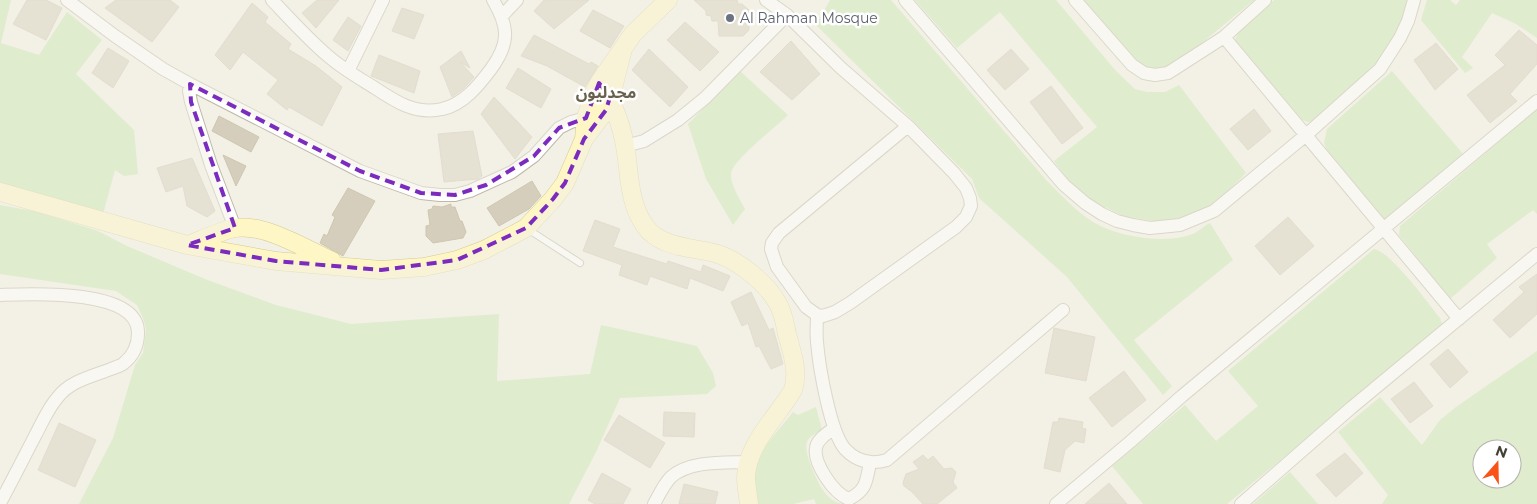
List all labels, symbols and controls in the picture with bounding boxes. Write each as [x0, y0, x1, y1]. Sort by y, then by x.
place label: Al Rahman Mosque [740, 9, 878, 27]
marker: Al Rahman Mosque [724, 12, 736, 24]
district label: مجدليون [576, 83, 636, 102]
north arrow [1472, 439, 1522, 489]
text: N [1493, 441, 1510, 462]

